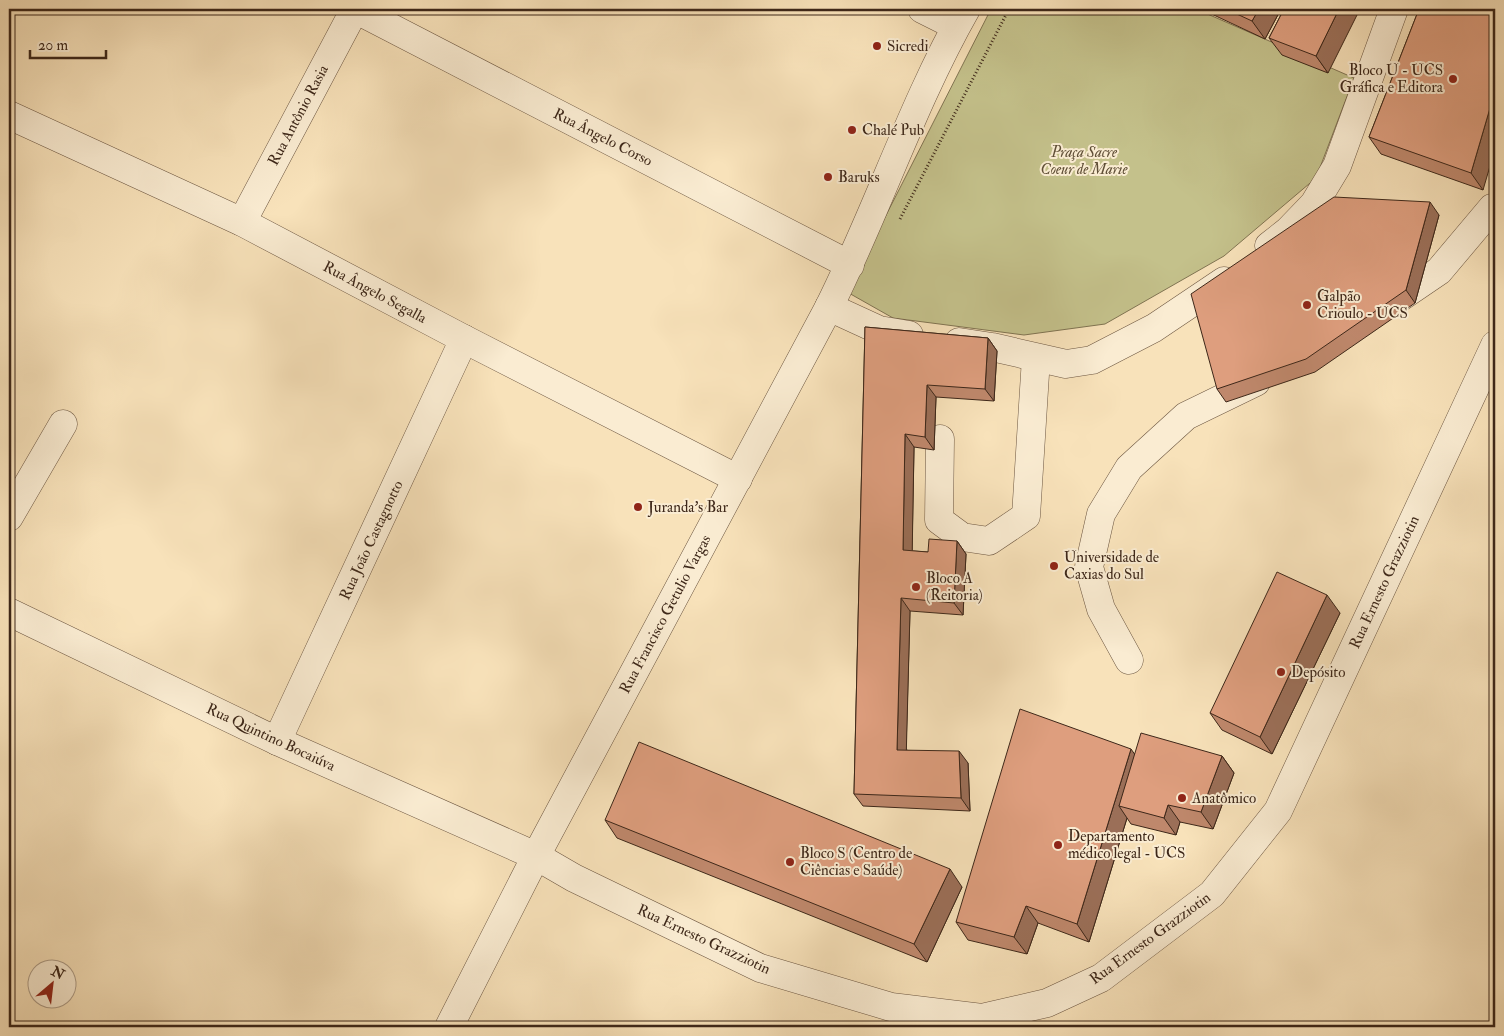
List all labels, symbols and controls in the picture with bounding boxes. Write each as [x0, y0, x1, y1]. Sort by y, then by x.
scale bar [30, 28, 106, 60]
text: 20 m [38, 36, 68, 55]
place label: Sicredi [887, 37, 928, 56]
marker: Sicredi [871, 40, 883, 52]
street label: Rua Antônio Rasia [264, 61, 333, 169]
place label: Bloco U - UCS Gráfica e Editora [1340, 61, 1444, 97]
marker: Bloco U - UCS Gráfica e Editora [1447, 73, 1459, 85]
street label: Rua Ângelo Corso [550, 103, 656, 171]
place label: Chalé Pub [862, 121, 924, 140]
marker: Chalé Pub [846, 124, 858, 136]
park label: Praça Sacre Coeur de Marie [1041, 143, 1128, 179]
place label: Baruks [838, 168, 880, 187]
marker: Baruks [822, 171, 834, 183]
street label: Rua Ângelo Segalla [320, 256, 431, 328]
place label: Galpão Crioulo - UCS [1317, 287, 1408, 323]
marker: Galpão Crioulo - UCS [1301, 299, 1313, 311]
street label: Rua João Castagnotto [335, 477, 408, 603]
place label: Juranda's Bar [647, 498, 728, 518]
marker: Juranda's Bar [632, 501, 644, 513]
street label: Rua Ernesto Grazziotin [1345, 512, 1424, 652]
street label: Rua Francisco Getulio Vargas [615, 532, 715, 697]
place label: Universidade de Caxias do Sul [1064, 548, 1159, 584]
marker: Universidade de Caxias do Sul [1048, 560, 1060, 572]
place label: Bloco A (Reitoria) [926, 569, 983, 605]
marker: Bloco A (Reitoria) [910, 581, 922, 593]
place label: Depósito [1291, 663, 1345, 683]
marker: Depósito [1275, 666, 1287, 678]
street label: Rua Quintino Bocaiúva [203, 699, 339, 776]
place label: Anatômico [1191, 789, 1256, 808]
marker: Anatômico [1176, 792, 1188, 804]
place label: Departamento médico legal - UCS [1068, 827, 1185, 863]
marker: Departamento médico legal - UCS [1052, 839, 1064, 851]
place label: Bloco S (Centro de Ciências e Saúde) [800, 844, 912, 880]
marker: Bloco S (Centro de Ciências e Saúde) [784, 856, 796, 868]
street label: Rua Ernesto Grazziotin [1086, 888, 1215, 989]
street label: Rua Ernesto Grazziotin [634, 900, 774, 979]
north arrow [28, 958, 78, 1008]
text: N [47, 962, 68, 984]

